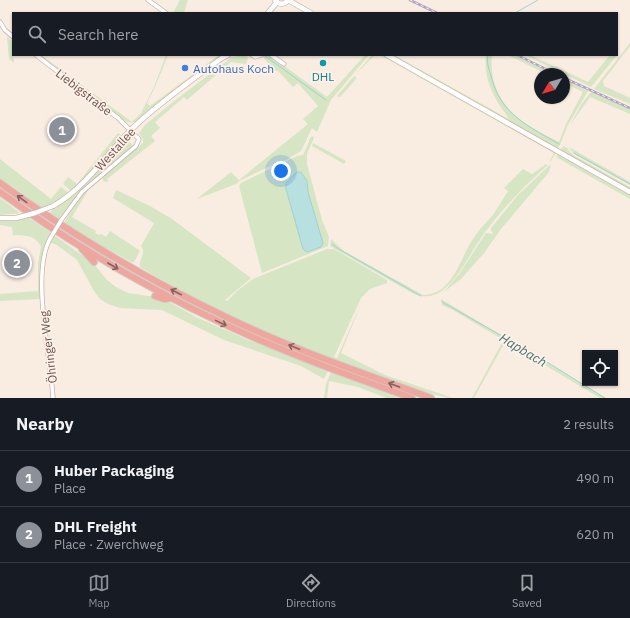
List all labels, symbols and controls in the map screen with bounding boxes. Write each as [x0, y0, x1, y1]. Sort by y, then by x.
search box [12, 12, 618, 56]
icon: search [26, 23, 48, 45]
text: Search here [58, 25, 138, 44]
marker: DHL [318, 58, 328, 68]
place label: Autohaus Koch [193, 61, 274, 76]
marker: Autohaus Koch [180, 63, 190, 73]
street label: Liebigstraße [53, 65, 115, 119]
north arrow [534, 68, 570, 104]
place label: DHL [312, 69, 334, 84]
pin: 1 [49, 115, 75, 145]
street label: Westallee [92, 124, 139, 174]
your location [271, 161, 291, 181]
one-way arrow [17, 195, 28, 203]
pin: 2 [4, 248, 30, 278]
one-way arrow [107, 262, 119, 270]
one-way arrow [170, 288, 182, 296]
street label: Öhringer Weg [36, 309, 60, 384]
one-way arrow [215, 319, 227, 327]
water label: Hapbach [496, 329, 550, 371]
one-way arrow [288, 342, 300, 350]
map controls [582, 350, 618, 386]
button: locate [582, 350, 618, 386]
one-way arrow [389, 380, 401, 388]
text: Nearby [16, 413, 74, 435]
text: 2 results [563, 416, 614, 433]
text: Huber Packaging [54, 461, 174, 480]
text: 1 [25, 470, 33, 487]
text: 490 m [576, 470, 614, 487]
text: Place [54, 480, 86, 497]
text: DHL Freight [54, 517, 137, 536]
text: 2 [25, 526, 33, 543]
text: 620 m [576, 526, 614, 543]
text: Place · Zwerchweg [54, 536, 163, 553]
tab: Map [88, 572, 110, 610]
tab: Directions [286, 572, 336, 610]
tab: Saved [512, 572, 542, 610]

